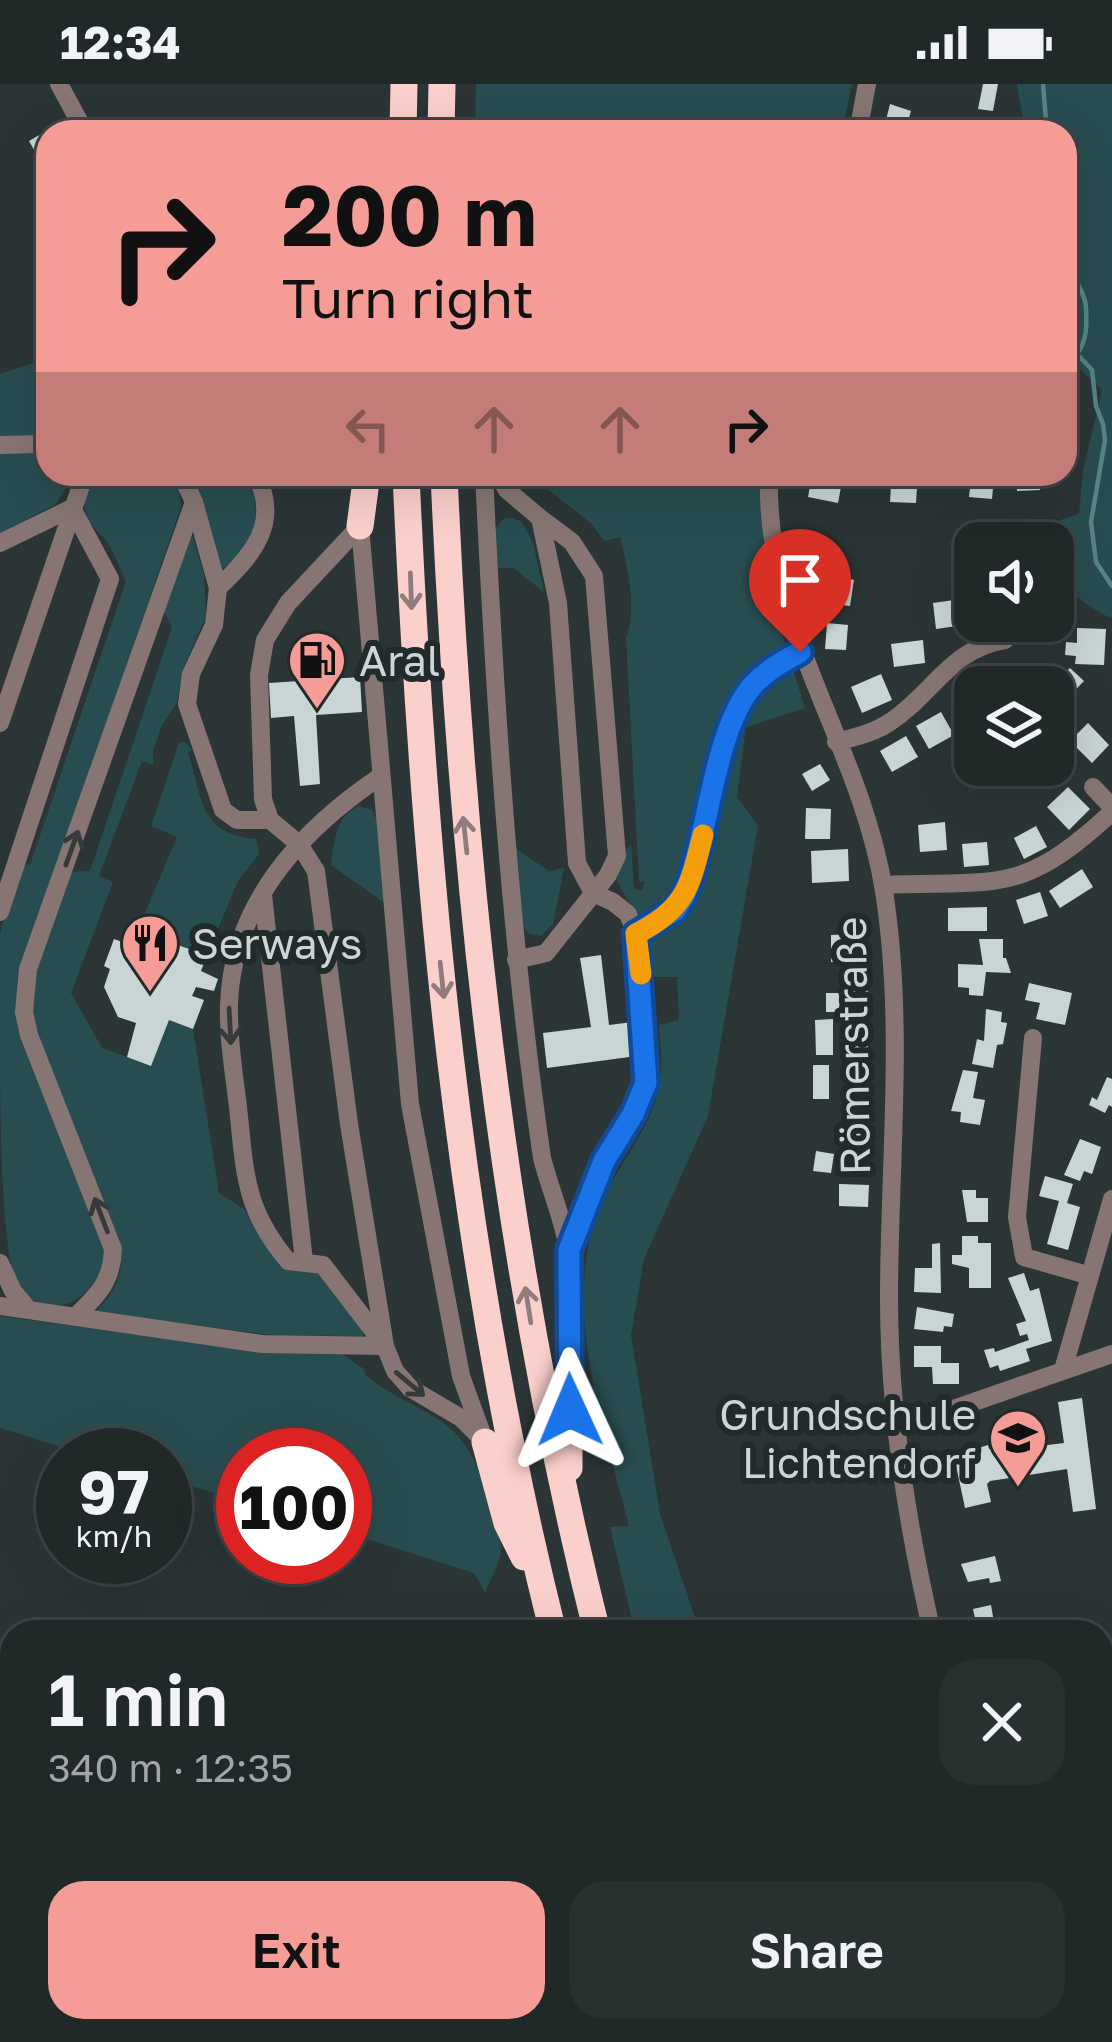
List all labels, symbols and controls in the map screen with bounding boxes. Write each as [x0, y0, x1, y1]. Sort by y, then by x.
text: 12:34 [60, 15, 181, 69]
text: 200 m [282, 164, 537, 264]
icon: right [84, 168, 240, 324]
text: Turn right [282, 265, 534, 330]
icon: left [335, 396, 401, 462]
icon: ahead [461, 396, 527, 462]
icon: ahead [587, 396, 653, 462]
icon: right [713, 396, 779, 462]
map controls [954, 522, 1074, 786]
button: sound [954, 522, 1074, 642]
pin [749, 529, 851, 652]
icon: arrive [767, 547, 833, 613]
one-way arrow [400, 571, 423, 610]
fuel station icon: Aral [286, 629, 348, 711]
place label: Aral [359, 635, 440, 685]
button: layers [954, 666, 1074, 786]
one-way arrow [454, 816, 476, 855]
one-way arrow [63, 830, 84, 867]
restaurant icon: Serways [119, 912, 181, 994]
street label: Römerstraße [825, 916, 879, 1176]
place label: Serways [192, 918, 362, 968]
one-way arrow [431, 959, 454, 998]
one-way arrow [219, 1006, 242, 1045]
one-way arrow [89, 1198, 110, 1235]
one-way arrow [515, 1286, 538, 1325]
position arrow [507, 1347, 633, 1473]
one-way arrow [394, 1370, 425, 1397]
place label: Grundschule Lichtendorf [719, 1389, 976, 1487]
school or university icon: Grundschule Lichtendorf [987, 1407, 1049, 1489]
speed limit sign: 100 [216, 1428, 372, 1584]
text: 97 [79, 1455, 149, 1527]
text: km/h [76, 1518, 152, 1554]
text: 1 min [48, 1655, 228, 1742]
button: close [939, 1659, 1065, 1785]
text: 340 m · 12:35 [48, 1744, 293, 1791]
button: Exit [48, 1881, 545, 2019]
button: Share [569, 1881, 1065, 2019]

